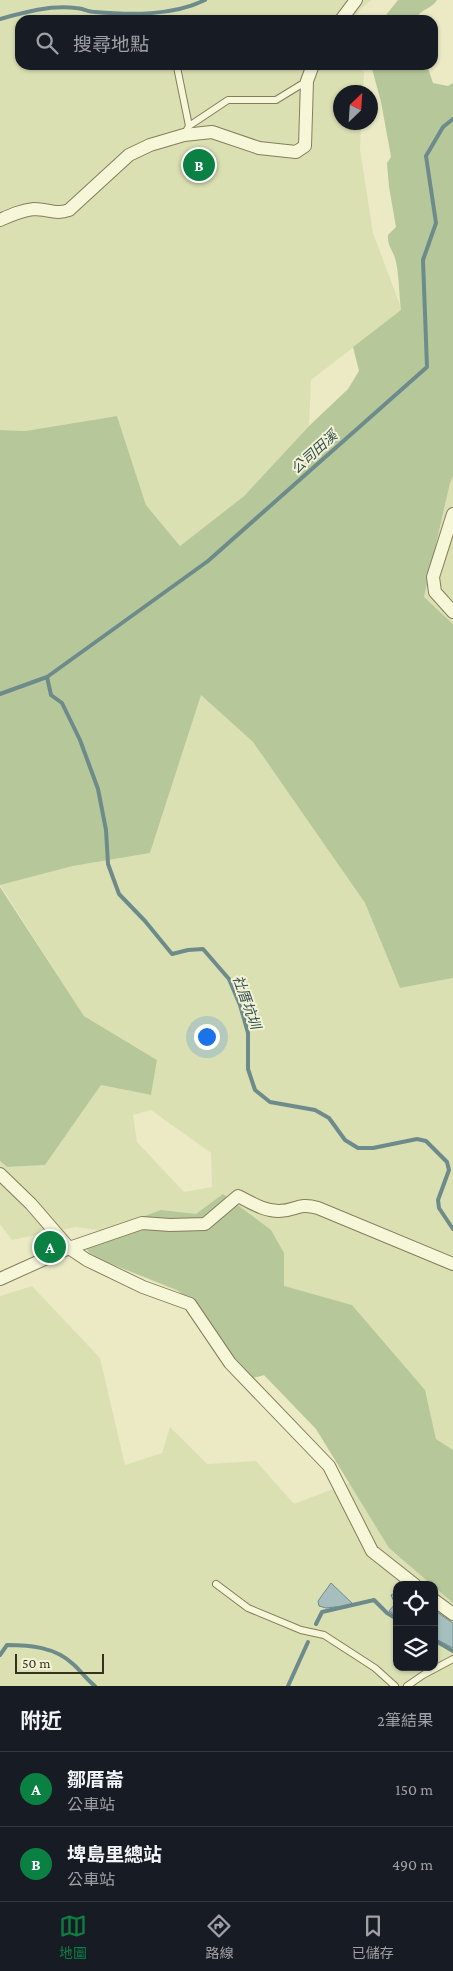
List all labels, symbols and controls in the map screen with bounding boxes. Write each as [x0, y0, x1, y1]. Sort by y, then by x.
search box [15, 15, 438, 70]
icon: search [33, 29, 61, 57]
text: 搜尋地點 [73, 34, 149, 55]
north arrow [333, 85, 378, 130]
pin: B [183, 146, 215, 184]
water label: 公司田溪 [288, 426, 342, 477]
water label: 社厝坑圳 [230, 973, 265, 1033]
your location [194, 1024, 220, 1050]
pin: A [34, 1228, 66, 1266]
map controls [393, 1581, 438, 1671]
button: locate [393, 1581, 438, 1626]
button: layers [393, 1626, 438, 1671]
scale bar [15, 1651, 104, 1674]
text: 50 m [22, 1655, 50, 1671]
text: 附近 [20, 1709, 62, 1733]
text: 2筆結果 [377, 1712, 433, 1729]
text: 鄒厝崙 [67, 1769, 124, 1790]
text: A [31, 1781, 41, 1798]
text: 150 m [395, 1781, 433, 1798]
text: 公車站 [67, 1796, 115, 1813]
text: 埤島里總站 [67, 1844, 162, 1865]
text: B [31, 1856, 41, 1873]
text: 490 m [392, 1856, 433, 1873]
text: 公車站 [67, 1871, 115, 1888]
tab: 地圖 [59, 1912, 87, 1962]
tab: 路線 [205, 1912, 233, 1962]
tab: 已儲存 [352, 1912, 394, 1962]

